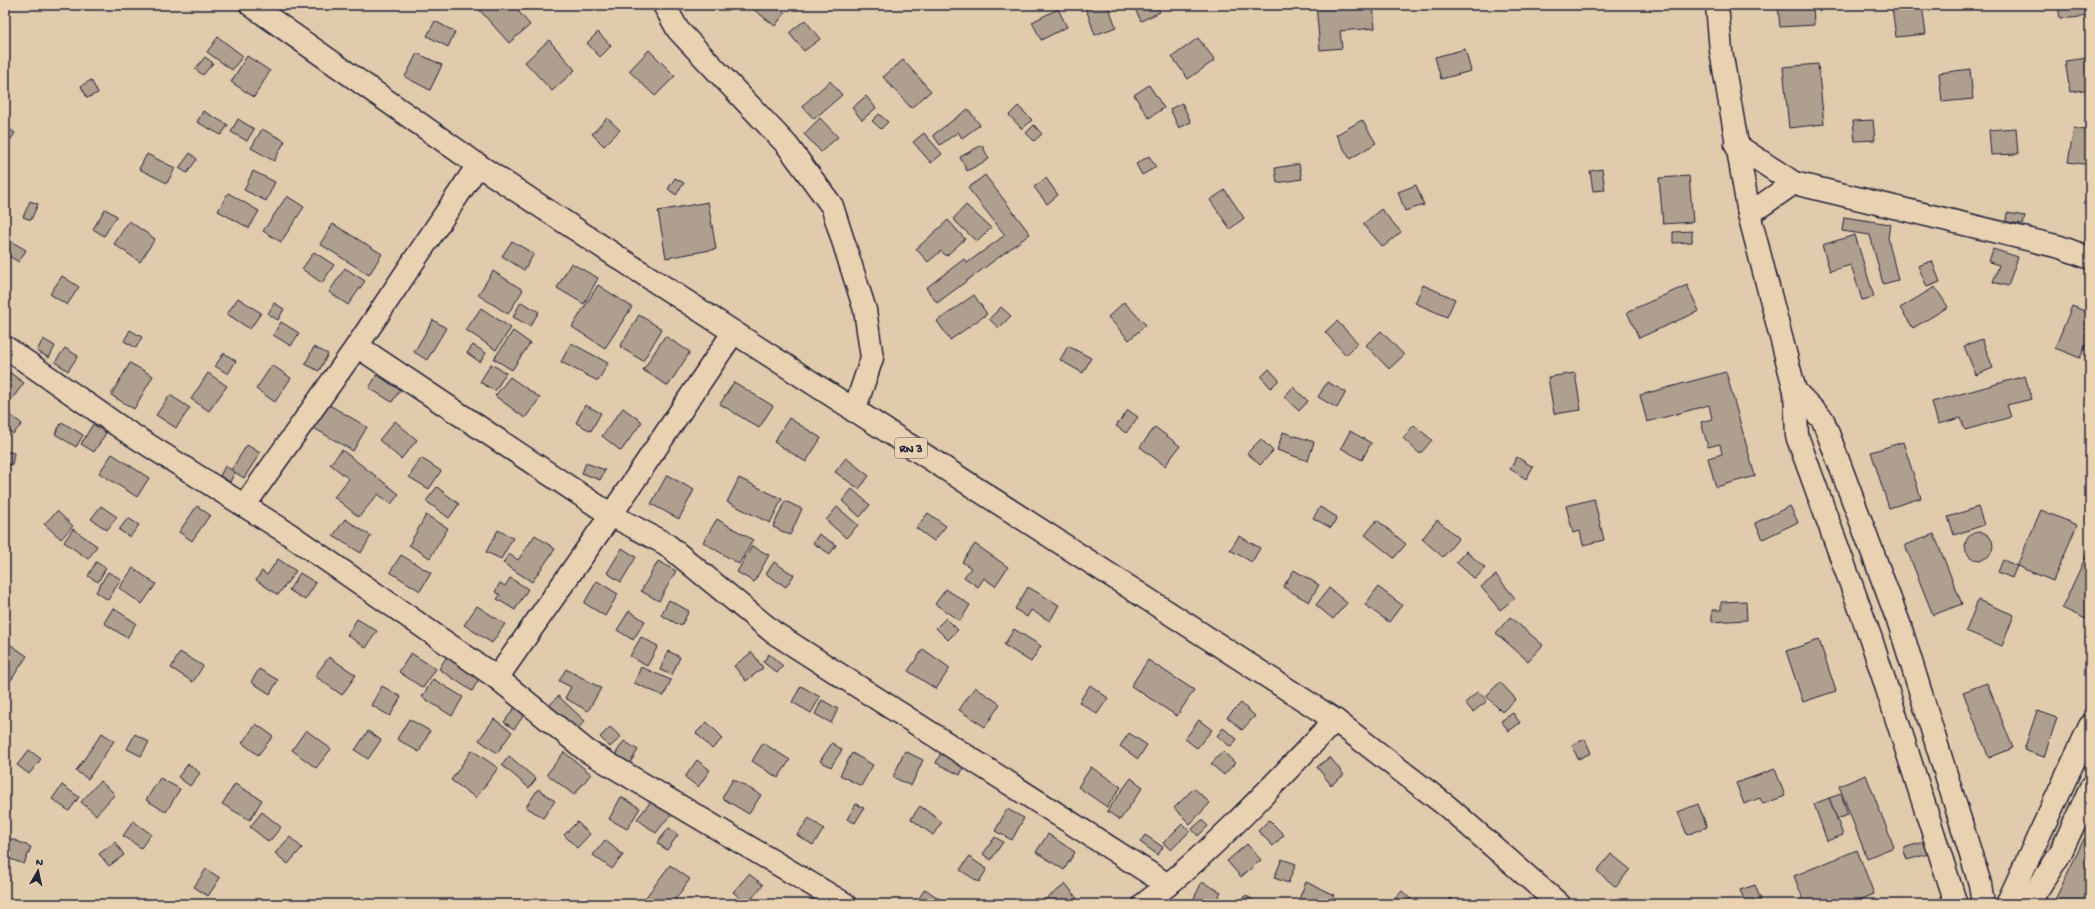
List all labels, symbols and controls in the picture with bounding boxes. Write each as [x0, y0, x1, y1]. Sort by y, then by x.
road number: RN 3 [895, 438, 927, 458]
north arrow [18, 851, 58, 891]
text: N [35, 857, 44, 870]

